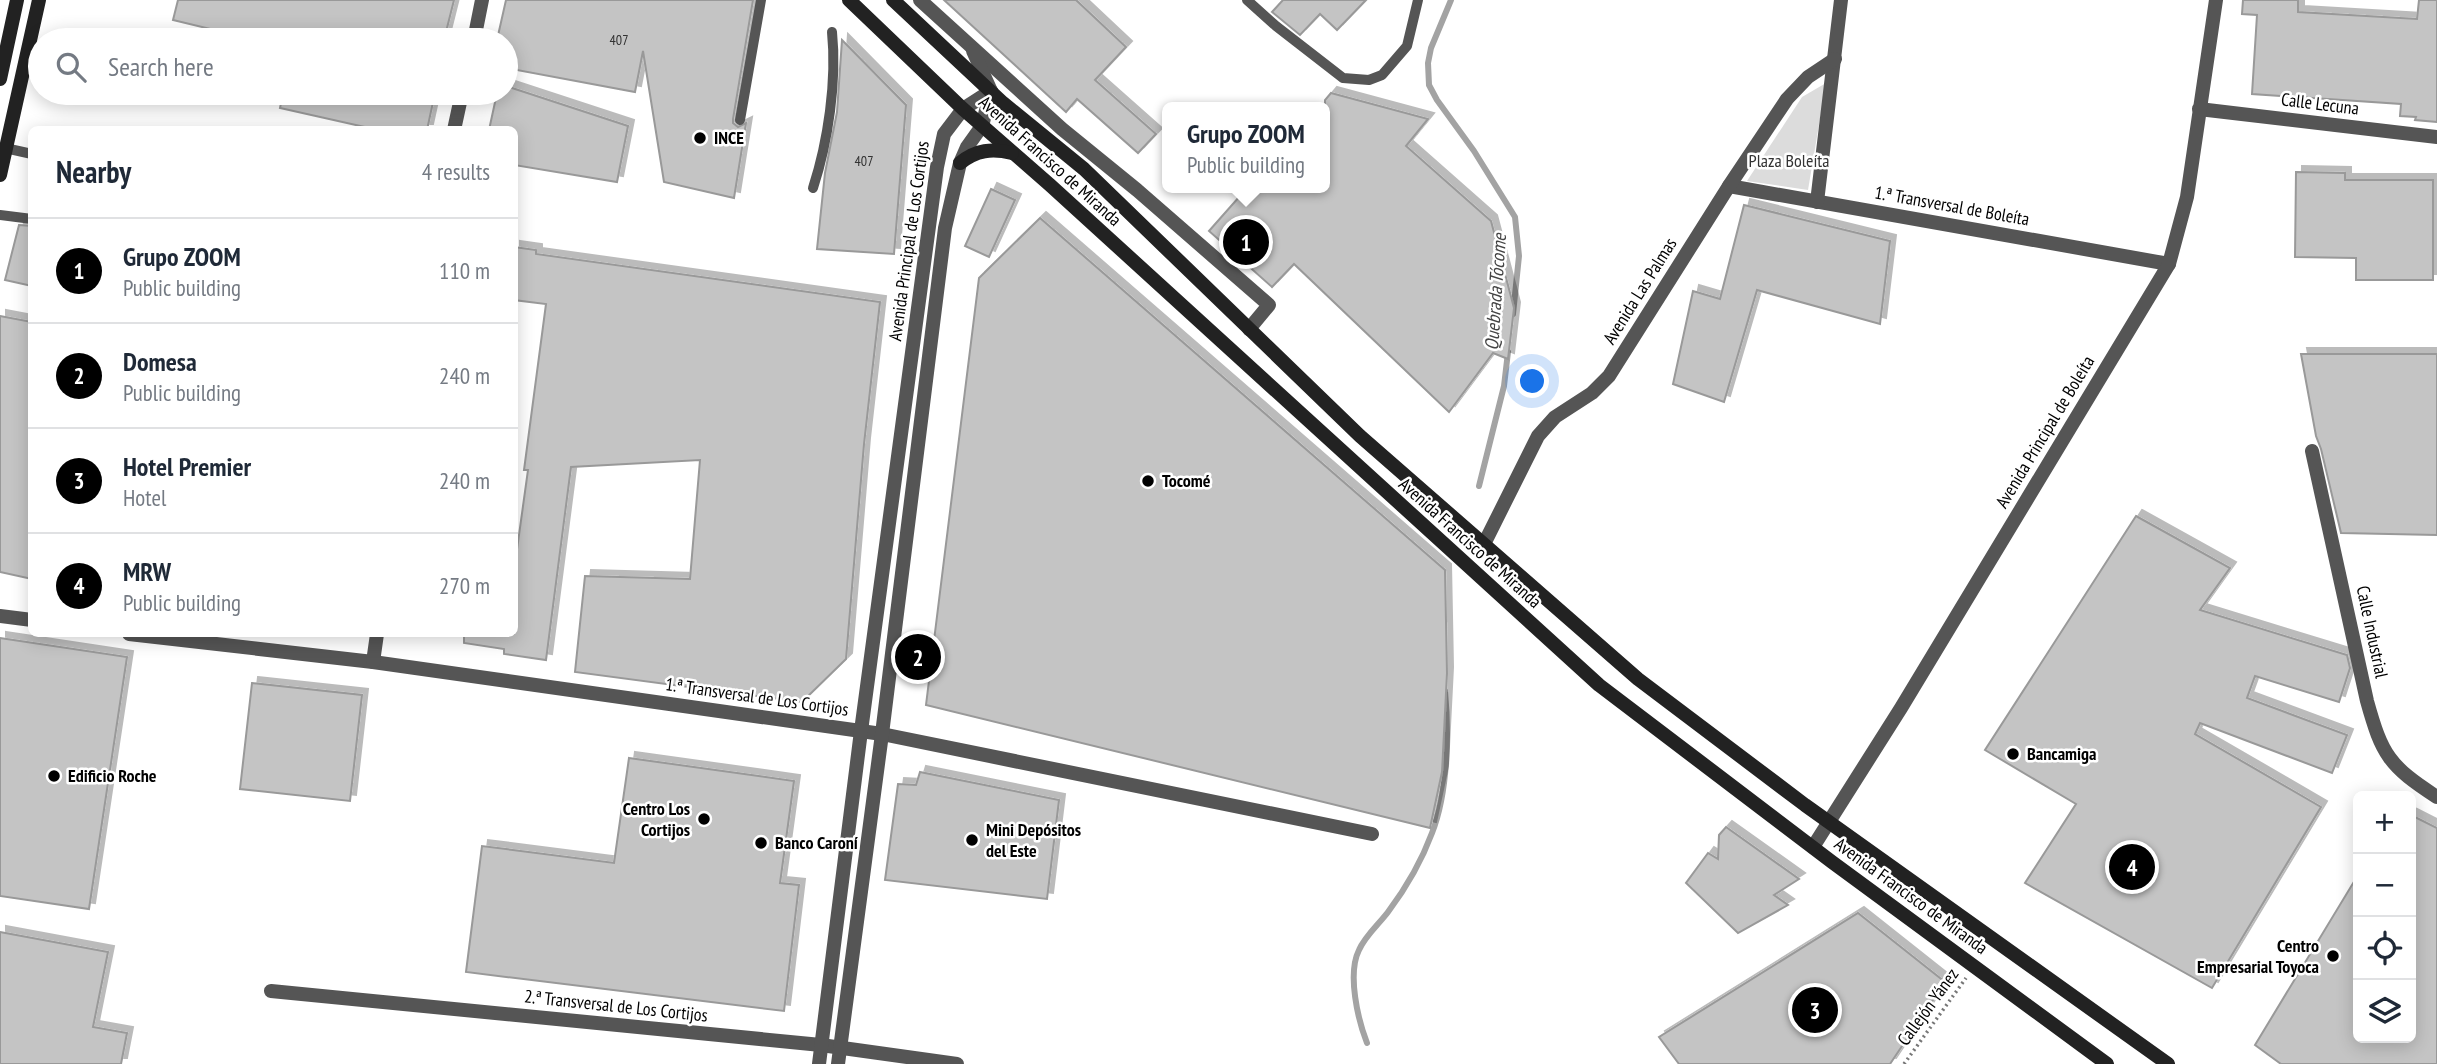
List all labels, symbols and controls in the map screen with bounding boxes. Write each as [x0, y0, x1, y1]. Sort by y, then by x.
search box [28, 28, 518, 105]
house number: 407 [610, 31, 628, 49]
icon: search [52, 48, 90, 86]
text: Search here [108, 50, 214, 83]
street label: Calle Lecuna [2280, 87, 2360, 120]
street label: Avenida Francisco de Miranda [974, 91, 1126, 231]
popup [1162, 102, 1330, 193]
text: Grupo ZOOM [1187, 117, 1305, 150]
place label: INCE [714, 126, 744, 149]
marker: INCE [692, 130, 708, 146]
street label: Avenida Principal de Los Cortijos [883, 140, 934, 342]
park label: Plaza Boleíta [1749, 149, 1829, 172]
text: Public building [1187, 150, 1305, 179]
text: Nearby [56, 152, 131, 191]
house number: 407 [855, 152, 873, 170]
text: 4 results [422, 157, 490, 186]
street label: 1.ª Transversal de Boleíta [1873, 181, 2031, 230]
pin: 1 [1223, 216, 1269, 268]
water label: Quebrada Tócome [1479, 232, 1511, 351]
street label: Avenida Las Palmas [1598, 233, 1681, 348]
text: Grupo ZOOM [123, 240, 241, 273]
text: 1 [74, 256, 85, 285]
text: 110 m [439, 256, 490, 285]
text: Public building [123, 273, 241, 302]
text: Domesa [123, 345, 197, 378]
street label: Avenida Principal de Boleíta [1990, 351, 2099, 512]
text: 2 [74, 361, 85, 390]
text: 240 m [439, 361, 490, 390]
your location [1515, 364, 1549, 398]
text: Public building [123, 378, 241, 407]
text: Hotel Premier [123, 450, 251, 483]
text: 3 [74, 466, 85, 495]
text: 240 m [439, 466, 490, 495]
place label: Tocomé [1162, 469, 1211, 492]
marker: Tocomé [1140, 473, 1156, 489]
street label: Avenida Francisco de Miranda [1394, 473, 1546, 613]
text: Hotel [123, 483, 166, 512]
text: MRW [123, 555, 171, 588]
text: 4 [74, 571, 85, 600]
text: 270 m [439, 571, 490, 600]
street label: Calle Industrial [2351, 584, 2394, 681]
text: Public building [123, 588, 241, 617]
pin: 2 [895, 631, 941, 683]
street label: 1.ª Transversal de Los Cortijos [664, 672, 850, 721]
place label: Bancamiga [2027, 742, 2096, 765]
marker: Bancamiga [2005, 746, 2021, 762]
place label: Edificio Roche [68, 764, 157, 787]
marker: Edificio Roche [46, 768, 62, 784]
map controls [2353, 791, 2416, 1043]
button: + [2353, 791, 2416, 854]
place label: Centro Los Cortijos [623, 797, 690, 841]
marker: Centro Los Cortijos [696, 811, 712, 827]
place label: Mini Depósitos del Este [986, 818, 1081, 862]
place label: Banco Caroní [775, 831, 858, 854]
marker: Mini Depósitos del Este [964, 832, 980, 848]
street label: Avenida Francisco de Miranda [1830, 832, 1992, 959]
marker: Banco Caroní [753, 835, 769, 851]
pin: 4 [2109, 841, 2155, 893]
button: − [2353, 854, 2416, 917]
button: locate [2353, 917, 2416, 980]
place label: Centro Empresarial Toyoca [2197, 934, 2319, 978]
marker: Centro Empresarial Toyoca [2325, 948, 2341, 964]
street label: Callejón Yánez [1892, 964, 1963, 1050]
button: layers [2353, 980, 2416, 1043]
street label: 2.ª Transversal de Los Cortijos [523, 984, 709, 1027]
pin: 3 [1792, 984, 1838, 1036]

